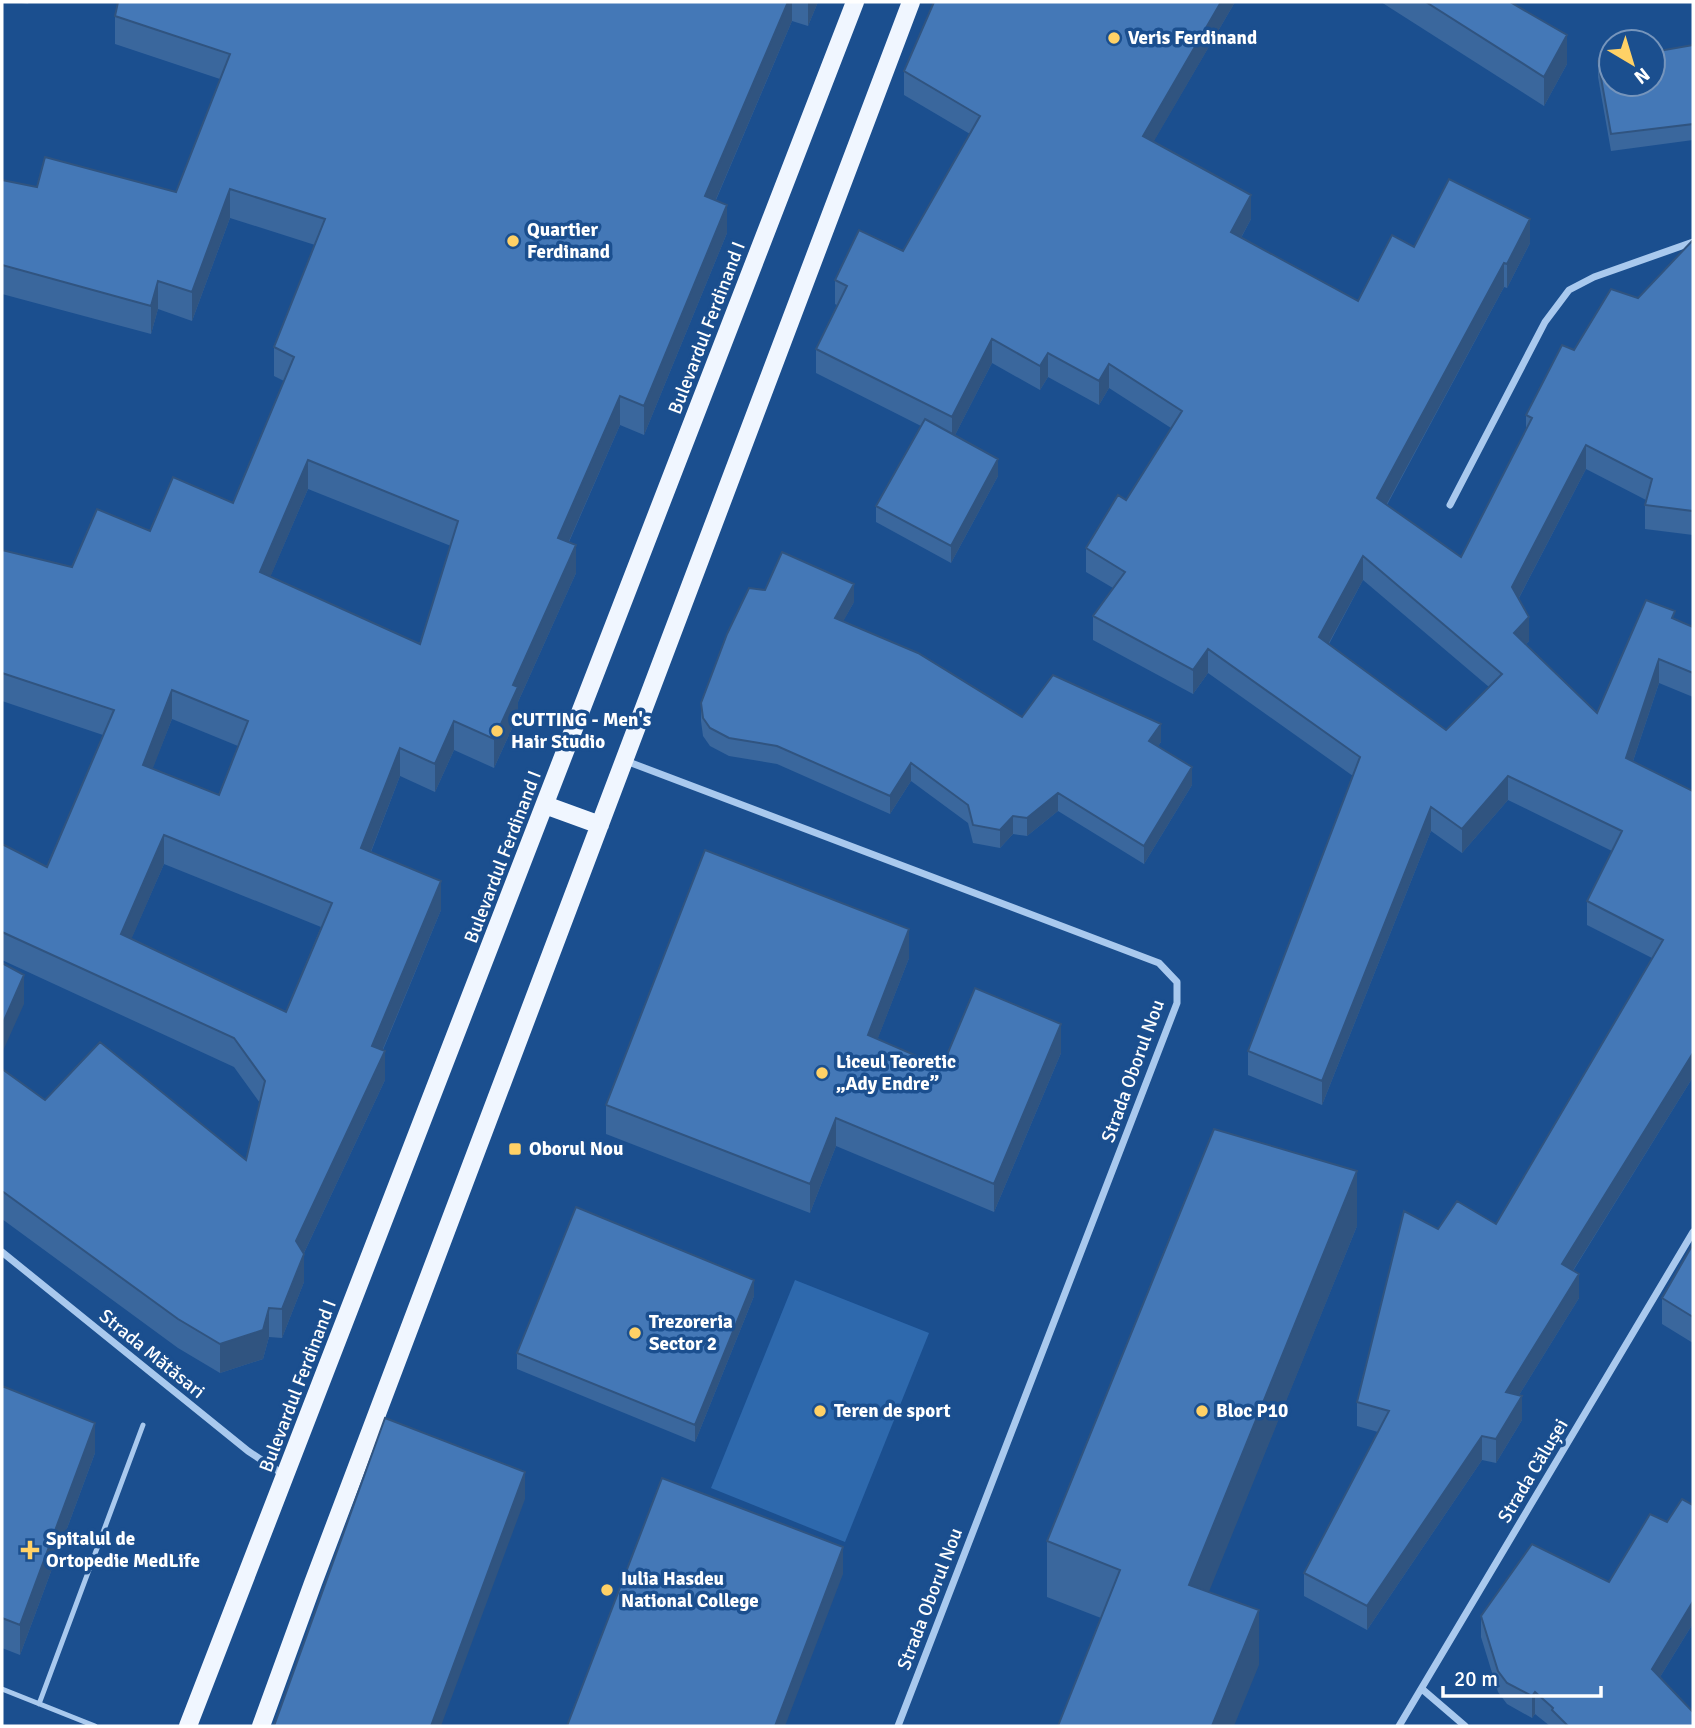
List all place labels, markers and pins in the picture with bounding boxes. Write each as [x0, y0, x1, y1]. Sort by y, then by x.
place label: Veris Ferdinand [1128, 26, 1257, 50]
marker: Veris Ferdinand [1106, 30, 1122, 46]
place label: Quartier Ferdinand [527, 218, 610, 264]
marker: Quartier Ferdinand [505, 233, 521, 249]
place label: CUTTING - Men's Hair Studio [511, 708, 651, 754]
marker: CUTTING - Men's Hair Studio [489, 723, 505, 739]
place label: Liceul Teoretic „Ady Endre” [836, 1050, 956, 1096]
marker: Liceul Teoretic „Ady Endre” [814, 1065, 830, 1081]
place label: Oborul Nou [529, 1137, 623, 1161]
marker: Oborul Nou [507, 1141, 523, 1157]
place label: Trezoreria Sector 2 [649, 1310, 733, 1356]
marker: Trezoreria Sector 2 [627, 1325, 643, 1341]
place label: Teren de sport [834, 1399, 951, 1423]
place label: Bloc P10 [1216, 1399, 1288, 1423]
marker: Teren de sport [812, 1403, 828, 1419]
marker: Bloc P10 [1194, 1403, 1210, 1419]
place label: Spitalul de Ortopedie MedLife [46, 1527, 200, 1573]
marker: Spitalul de Ortopedie MedLife [20, 1540, 40, 1560]
place label: Iulia Hasdeu National College [621, 1567, 759, 1613]
marker: Iulia Hasdeu National College [599, 1582, 615, 1598]

